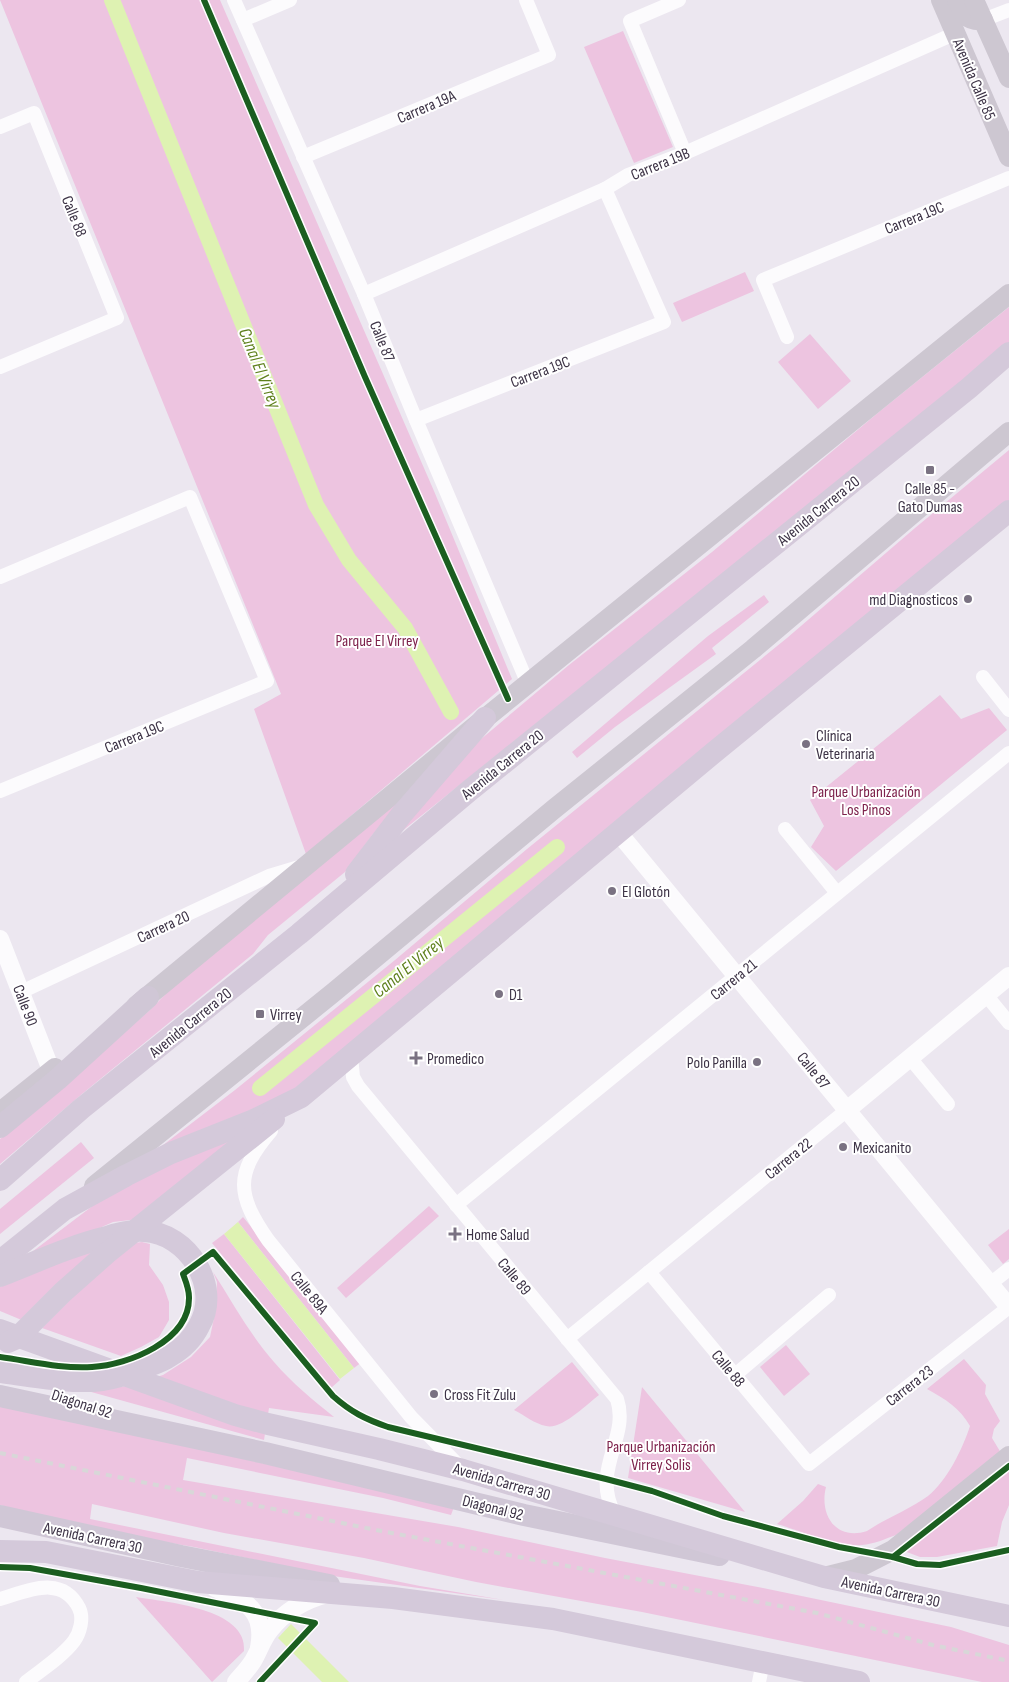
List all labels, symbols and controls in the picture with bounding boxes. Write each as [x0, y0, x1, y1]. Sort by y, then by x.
street label: Avenida Calle 85 [948, 35, 999, 123]
street label: Carrera 19A [395, 87, 459, 128]
street label: Carrera 19B [628, 144, 693, 185]
street label: Calle 88 [57, 193, 90, 240]
street label: Carrera 19C [882, 198, 947, 239]
street label: Calle 87 [365, 319, 398, 365]
water label: Canal El Virrey [234, 325, 286, 413]
street label: Carrera 19C [508, 352, 573, 392]
marker: Calle 85 - Gato Dumas [924, 464, 936, 476]
street label: Avenida Carrera 20 [773, 472, 864, 551]
place label: Calle 85 - Gato Dumas [898, 480, 963, 517]
place label: md Diagnosticos [869, 591, 958, 610]
marker: md Diagnosticos [962, 593, 974, 605]
park label: Parque El Virrey [335, 632, 419, 651]
street label: Carrera 19C [102, 717, 167, 758]
street label: Avenida Carrera 20 [457, 726, 548, 805]
place label: Clínica Veterinaria [816, 727, 875, 764]
marker: Clínica Veterinaria [800, 738, 812, 750]
park label: Parque Urbanización Los Pinos [811, 783, 921, 820]
place label: El Glotón [622, 883, 670, 902]
marker: El Glotón [606, 885, 618, 897]
street label: Carrera 20 [134, 907, 193, 948]
water label: Canal El Virrey [369, 932, 449, 1002]
street label: Carrera 21 [707, 955, 761, 1005]
street label: Calle 90 [8, 982, 41, 1029]
street label: Avenida Carrera 20 [145, 984, 236, 1063]
place label: D1 [509, 986, 523, 1005]
marker: D1 [493, 988, 505, 1000]
place label: Virrey [270, 1006, 302, 1025]
marker: Virrey [254, 1008, 266, 1020]
street label: Calle 87 [792, 1049, 834, 1094]
place label: Promedico [427, 1050, 484, 1069]
marker: Promedico [409, 1051, 423, 1065]
place label: Polo Panilla [687, 1054, 747, 1073]
marker: Polo Panilla [751, 1056, 763, 1068]
street label: Carrera 22 [761, 1134, 816, 1184]
place label: Mexicanito [853, 1139, 911, 1158]
marker: Mexicanito [837, 1141, 849, 1153]
place label: Home Salud [466, 1226, 529, 1245]
marker: Home Salud [448, 1227, 462, 1241]
street label: Calle 89 [493, 1255, 535, 1299]
street label: Calle 89A [286, 1268, 332, 1318]
street label: Calle 88 [707, 1347, 749, 1391]
street label: Carrera 23 [882, 1362, 938, 1411]
street label: Diagonal 92 [49, 1386, 114, 1423]
place label: Cross Fit Zulu [444, 1386, 516, 1405]
marker: Cross Fit Zulu [428, 1388, 440, 1400]
park label: Parque Urbanización Virrey Solis [606, 1438, 716, 1475]
street label: Avenida Carrera 30 [450, 1459, 552, 1505]
street label: Diagonal 92 [460, 1492, 525, 1525]
street label: Avenida Carrera 30 [41, 1519, 144, 1558]
street label: Avenida Carrera 30 [839, 1573, 942, 1612]

